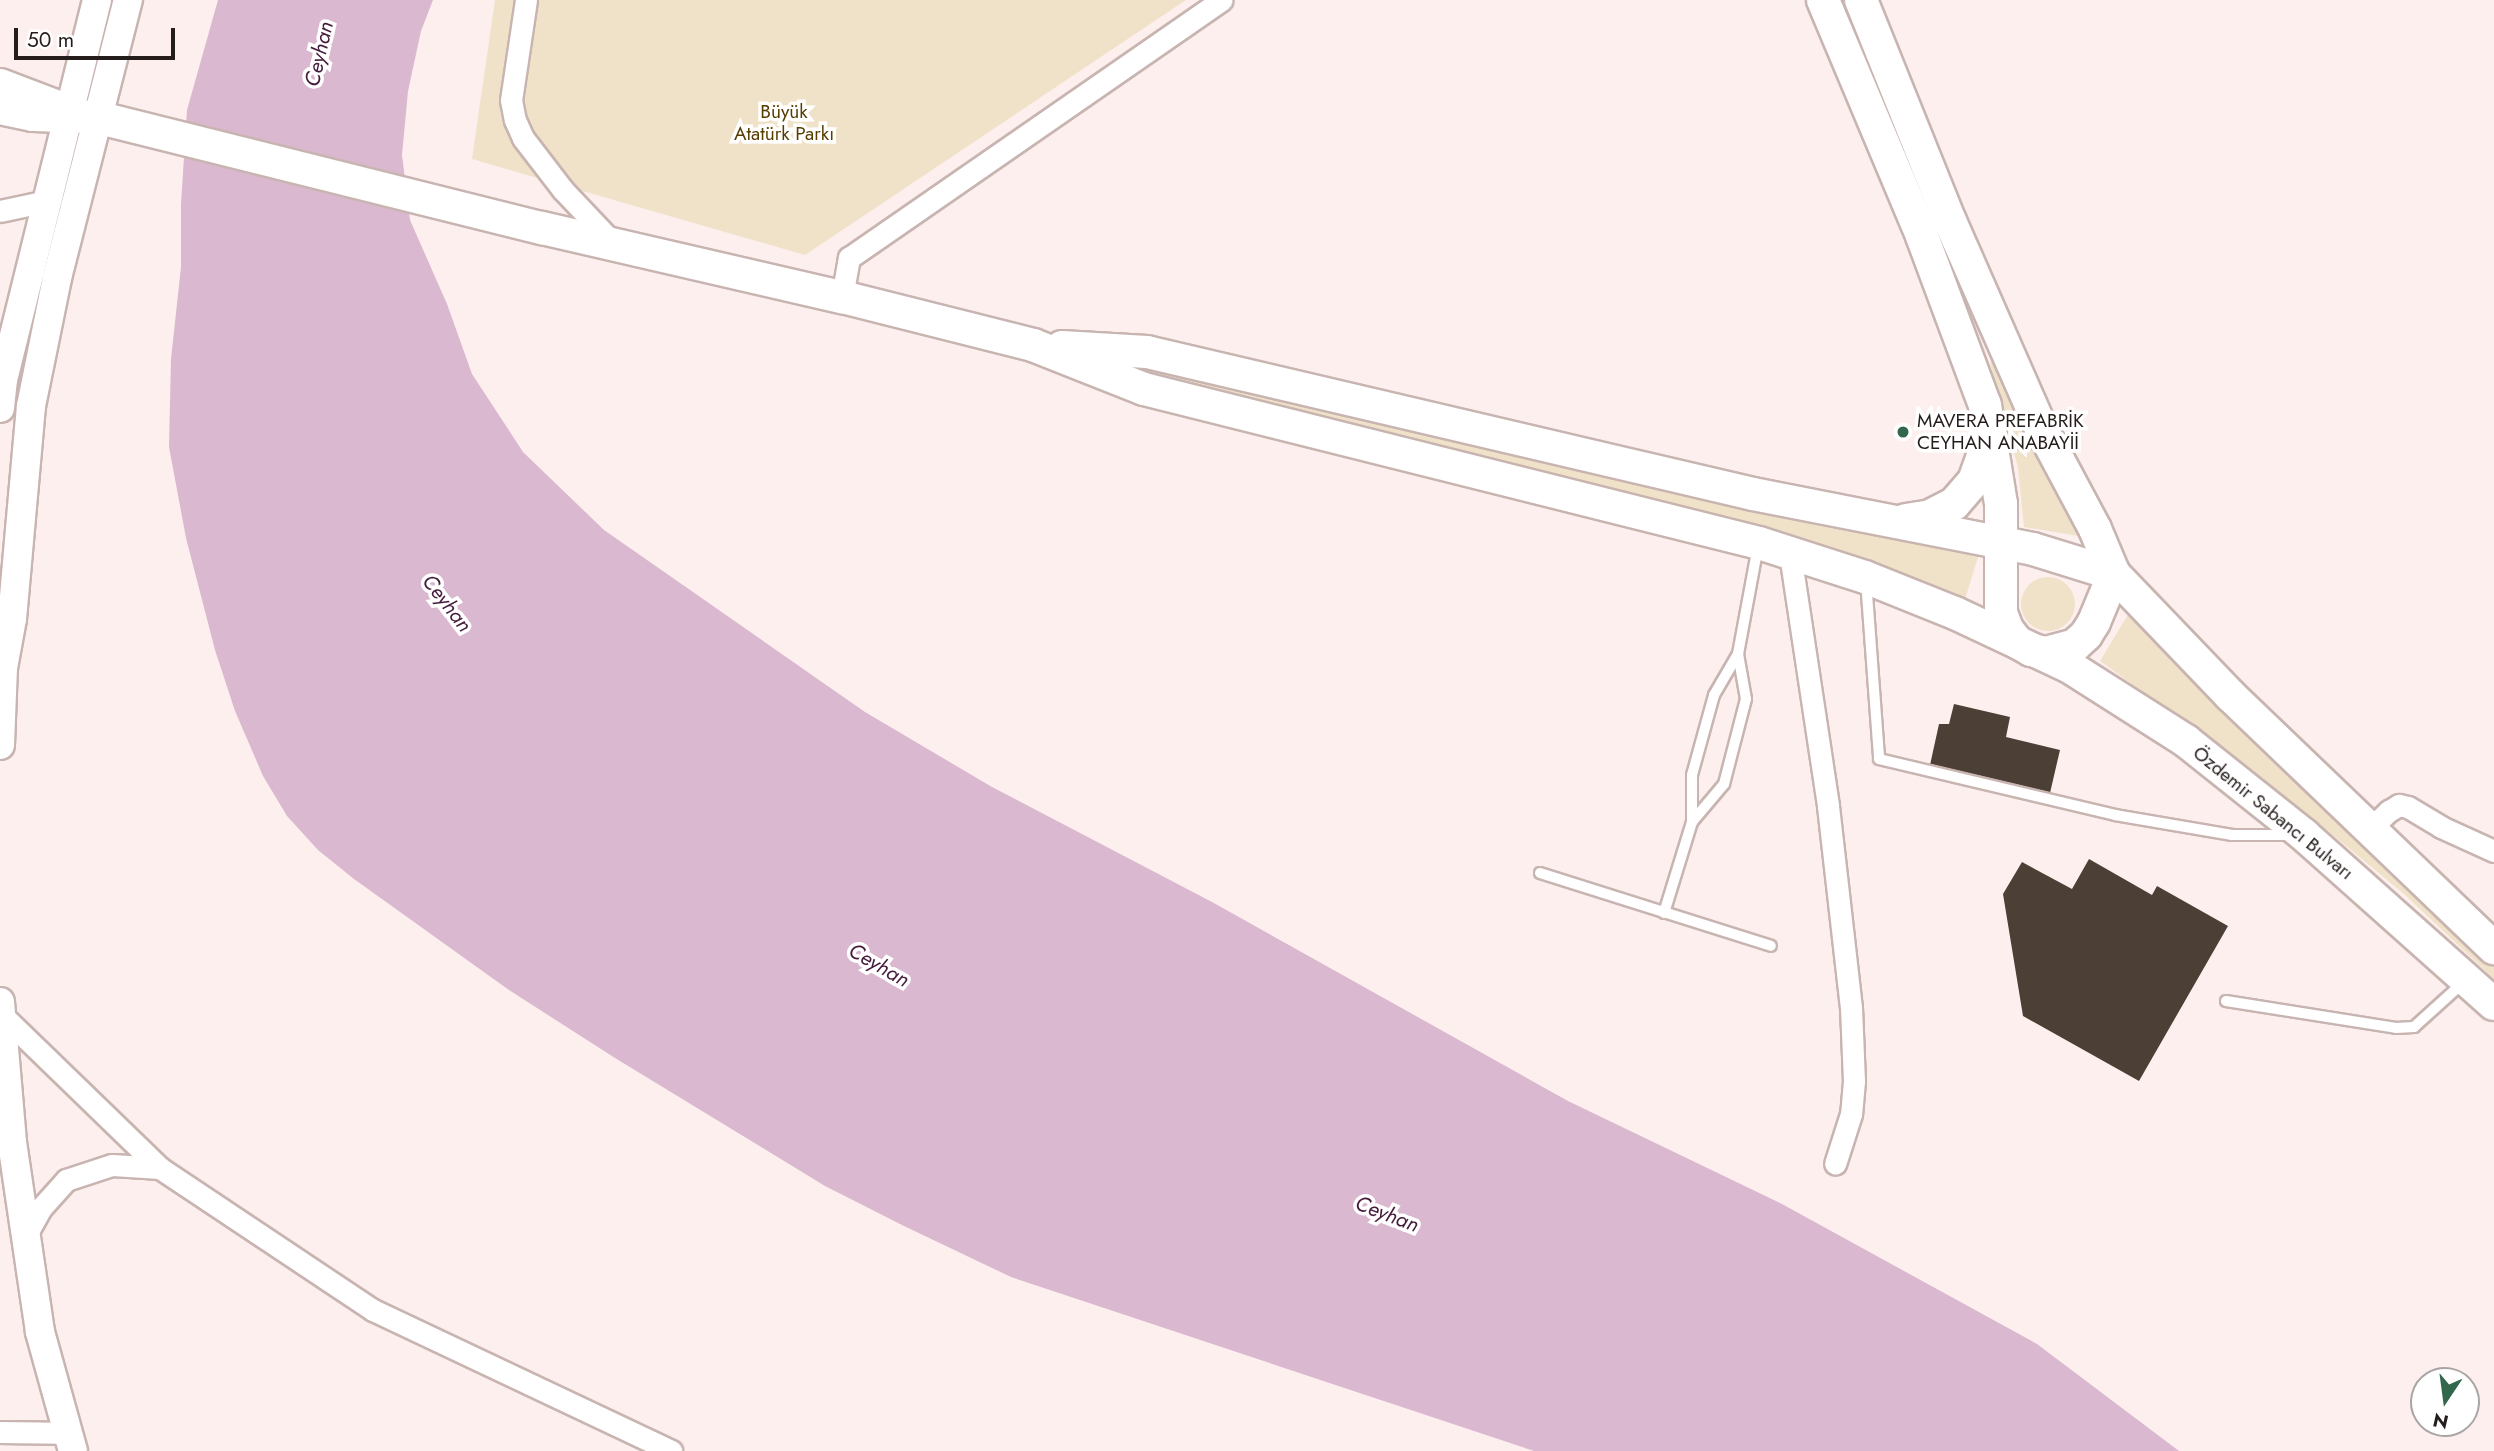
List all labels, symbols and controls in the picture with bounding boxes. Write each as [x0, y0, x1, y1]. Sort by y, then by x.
scale bar [18, 14, 178, 58]
water label: Ceyhan [299, 19, 339, 89]
text: 50 m [27, 25, 74, 55]
park label: Büyük Atatürk Parkı [734, 101, 834, 145]
place label: MAVERA PREFABRİK CEYHAN ANABAYİİ [1917, 410, 2084, 454]
marker: MAVERA PREFABRİK CEYHAN ANABAYİİ [1895, 424, 1911, 440]
water label: Ceyhan [417, 569, 477, 637]
street label: Özdemir Sabancı Bulvarı [2188, 741, 2358, 885]
water label: Ceyhan [844, 938, 914, 992]
water label: Ceyhan [1352, 1190, 1422, 1238]
north arrow [2410, 1367, 2480, 1437]
text: N [2430, 1406, 2451, 1436]

